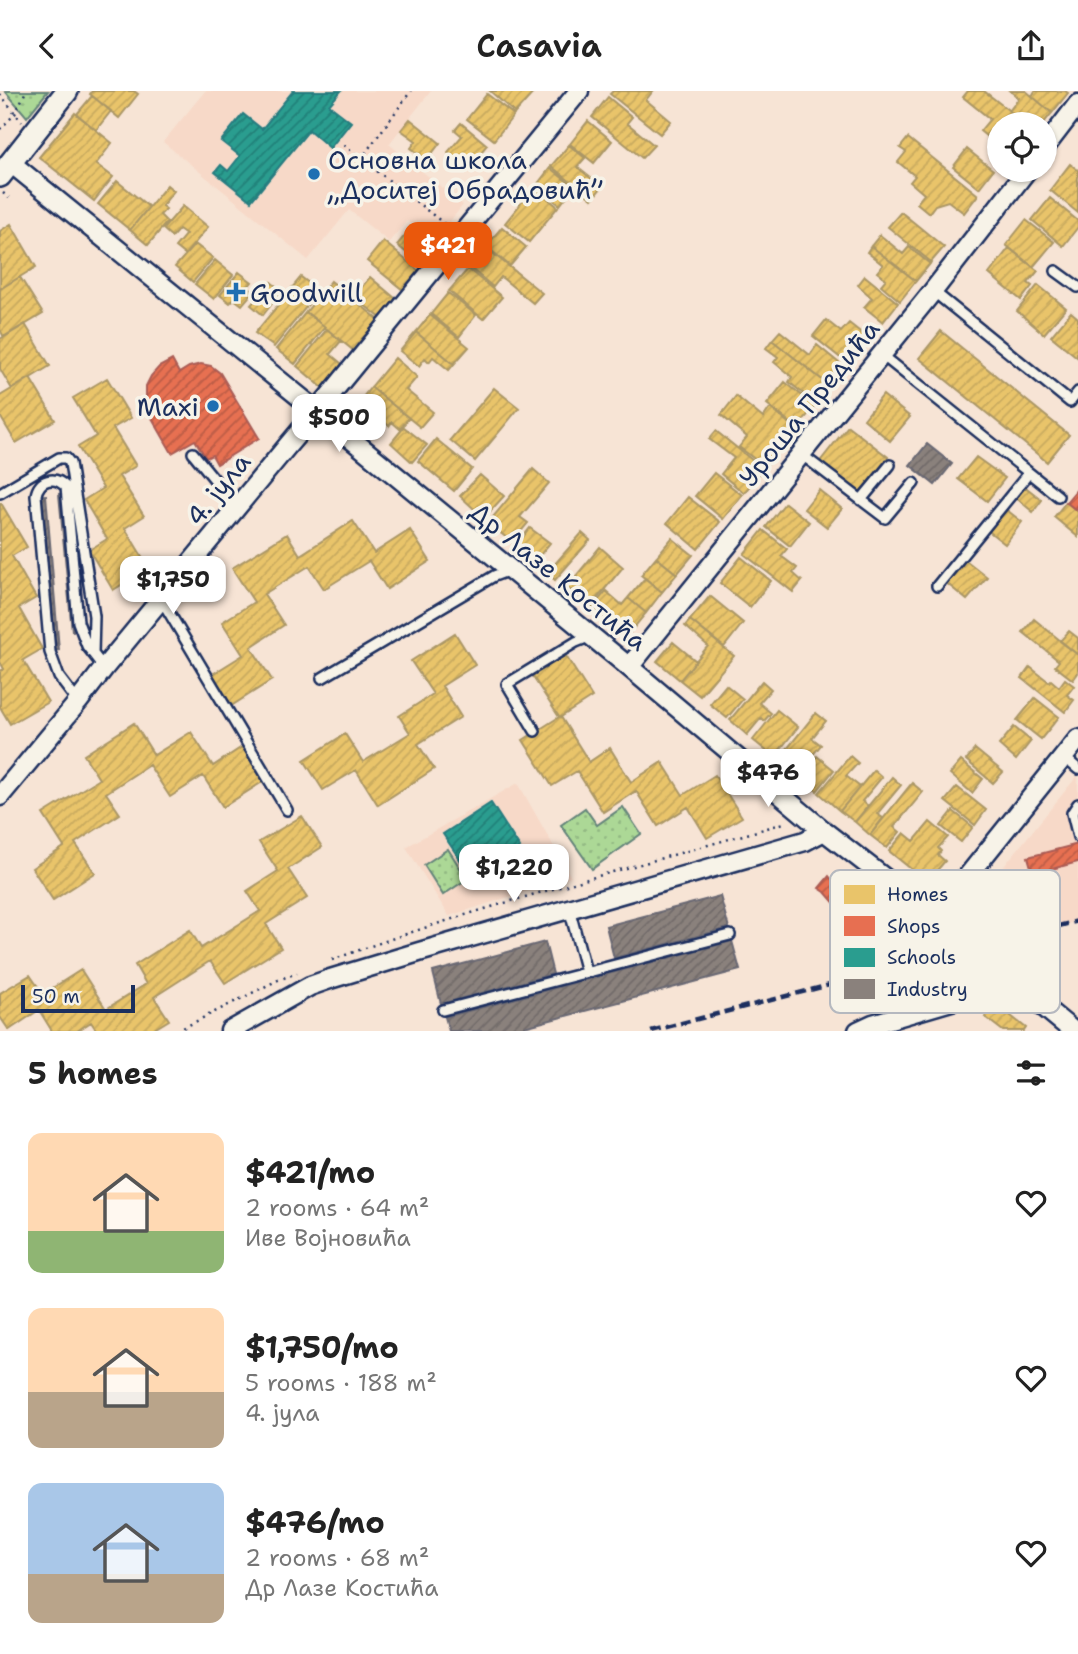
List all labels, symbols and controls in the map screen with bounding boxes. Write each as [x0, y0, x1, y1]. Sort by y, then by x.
text: Casavia [476, 24, 602, 67]
icon: back [28, 27, 66, 65]
icon: share [1012, 27, 1050, 65]
map controls [987, 112, 1057, 182]
button: locate [987, 112, 1057, 182]
place label: Основна школа „Доситеј Обрадовић” [327, 142, 603, 207]
marker: Основна школа „Доситеј Обрадовић” [306, 166, 322, 182]
pin: $421 [407, 223, 489, 282]
text: $421 [420, 230, 476, 260]
place label: Goodwill [250, 275, 363, 310]
marker: Goodwill [228, 284, 244, 300]
street label: Уроша Предића [731, 312, 887, 494]
place label: Maxi [137, 389, 199, 424]
pin: $500 [298, 395, 380, 454]
marker: Maxi [205, 398, 221, 414]
text: $500 [308, 402, 370, 432]
street label: 4. јула [178, 445, 258, 533]
street label: Др Лазе Костића [463, 494, 655, 658]
pin: $1,750 [116, 557, 230, 616]
text: $1,750 [136, 564, 210, 594]
pin: $476 [727, 749, 809, 809]
text: $476 [737, 757, 799, 787]
pin: $1,220 [457, 845, 571, 904]
text: $1,220 [475, 852, 553, 882]
legend [830, 870, 1060, 1013]
text: Homes [887, 882, 948, 907]
text: Shops [887, 914, 941, 939]
text: Schools [887, 945, 956, 970]
text: Industry [887, 977, 968, 1002]
scale bar [21, 982, 135, 1014]
text: 50 m [32, 984, 80, 1009]
text: 5 homes [28, 1053, 158, 1094]
icon: filters [1012, 1054, 1050, 1092]
text: $421/mo [245, 1152, 375, 1193]
icon: home [84, 1161, 168, 1245]
icon: heart [1012, 1184, 1050, 1222]
text: 2 rooms · 64 m² [245, 1193, 429, 1223]
text: Иве Војновића [245, 1223, 411, 1253]
text: $1,750/mo [245, 1327, 399, 1368]
icon: home [84, 1336, 168, 1420]
icon: heart [1012, 1359, 1050, 1397]
text: 5 rooms · 188 m² [245, 1368, 437, 1398]
text: 4. јула [245, 1398, 320, 1428]
text: $476/mo [245, 1502, 385, 1543]
icon: home [84, 1511, 168, 1595]
icon: heart [1012, 1534, 1050, 1572]
text: 2 rooms · 68 m² [245, 1543, 429, 1573]
text: Др Лазе Костића [245, 1573, 439, 1603]

